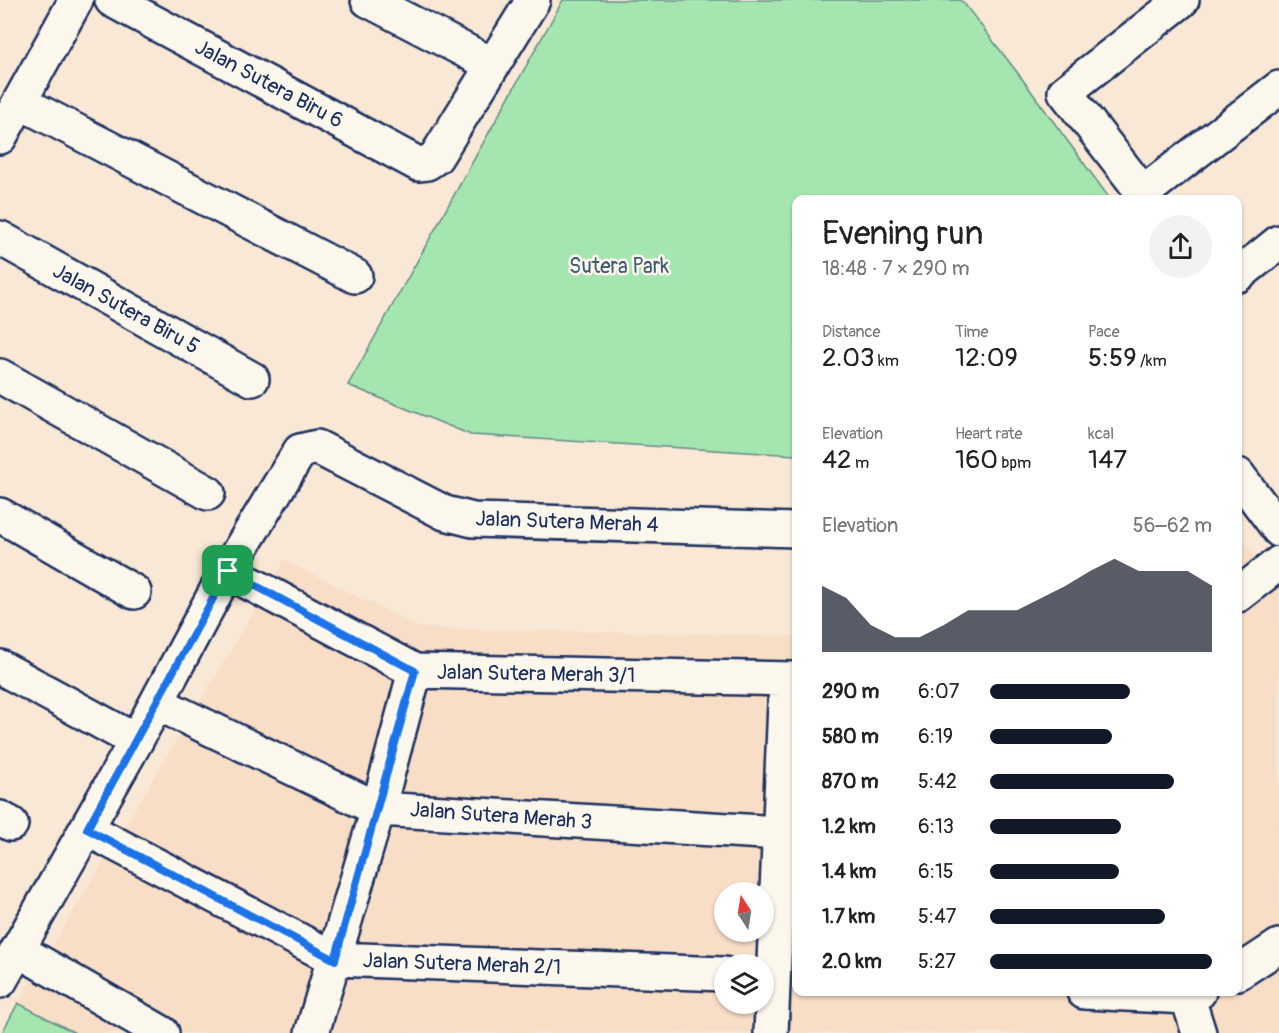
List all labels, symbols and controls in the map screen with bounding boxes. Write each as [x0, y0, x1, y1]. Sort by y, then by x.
street label: Jalan Sutera Biru 6 [190, 34, 348, 134]
text: Evening run [822, 213, 983, 254]
button: share [1149, 215, 1212, 278]
park label: Sutera Park [569, 253, 669, 280]
text: 18:48 · 7 × 290 m [822, 256, 970, 281]
street label: Jalan Sutera Biru 5 [48, 258, 204, 360]
text: Distance [822, 322, 881, 342]
text: Time [955, 322, 988, 342]
text: Pace [1088, 322, 1120, 342]
text: 2.03 [822, 342, 875, 374]
text: 12:09 [955, 342, 1018, 374]
text: 5:59 [1088, 342, 1137, 374]
text: km [875, 351, 899, 371]
text: /km [1137, 351, 1167, 371]
text: Elevation [822, 424, 883, 444]
text: Heart rate [955, 424, 1022, 444]
text: kcal [1088, 424, 1114, 444]
text: 42 [822, 444, 852, 476]
text: 160 [955, 444, 998, 476]
text: 147 [1088, 444, 1127, 476]
text: m [852, 453, 869, 473]
text: bpm [998, 453, 1031, 473]
street label: Jalan Sutera Merah 4 [475, 505, 659, 539]
text: Elevation [822, 513, 898, 538]
text: 56–62 m [1133, 513, 1212, 538]
pin [202, 545, 253, 596]
icon: arrive [211, 554, 244, 587]
street label: Jalan Sutera Merah 3/1 [437, 659, 635, 689]
text: 290 m [822, 679, 879, 704]
text: 6:07 [918, 679, 959, 704]
text: 580 m [822, 724, 879, 749]
text: 6:19 [918, 724, 953, 749]
text: 870 m [822, 769, 878, 794]
text: 5:42 [918, 769, 957, 794]
street label: Jalan Sutera Merah 3 [409, 796, 593, 836]
text: 1.2 km [822, 814, 876, 839]
text: 6:13 [918, 814, 954, 839]
text: 1.4 km [822, 859, 876, 884]
text: 6:15 [918, 859, 954, 884]
north arrow [714, 882, 774, 942]
map controls [714, 882, 774, 1014]
text: 1.7 km [822, 904, 875, 929]
text: 5:47 [918, 904, 956, 929]
street label: Jalan Sutera Merah 2/1 [362, 947, 562, 981]
text: 2.0 km [822, 949, 882, 974]
text: 5:27 [918, 949, 956, 974]
button: layers [714, 954, 774, 1014]

